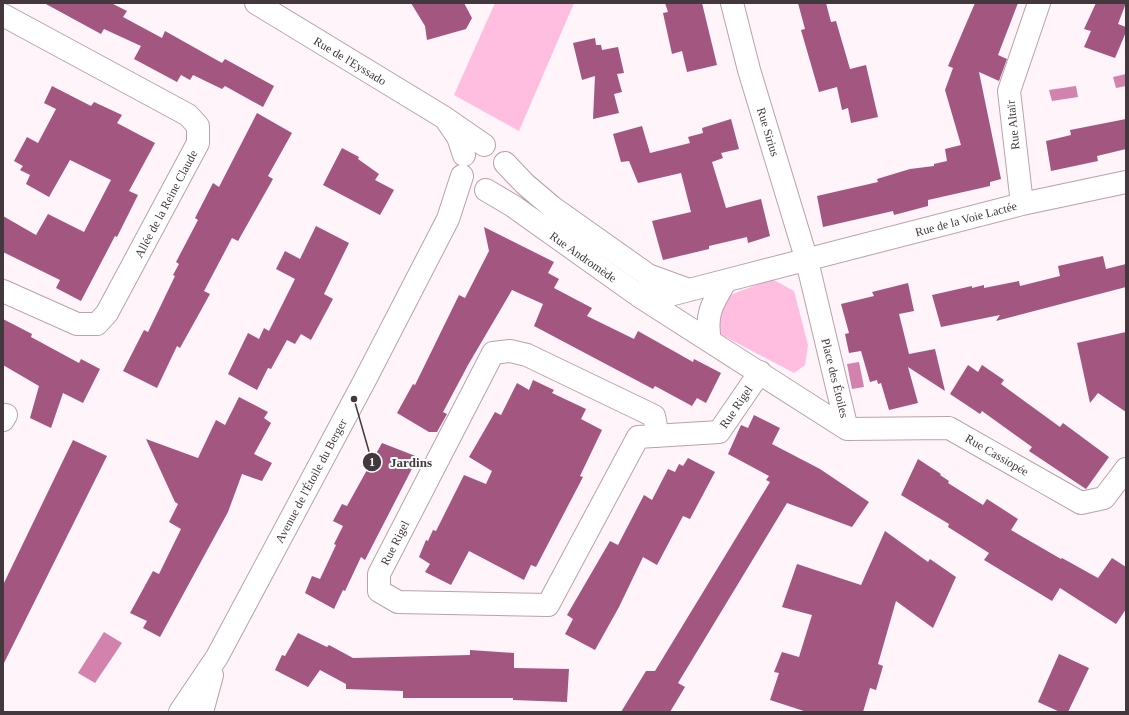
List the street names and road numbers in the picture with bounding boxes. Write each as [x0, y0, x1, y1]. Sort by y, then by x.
street label: Rue de l'Eyssado [311, 34, 389, 88]
street label: Rue Altaïr [1003, 100, 1023, 150]
street label: Rue Sirius [754, 106, 782, 158]
street label: Allée de la Reine Claude [132, 148, 200, 260]
street label: Rue de la Voie Lactée [914, 199, 1018, 239]
street label: Rue Andromède [547, 229, 619, 285]
street label: Place des Étoiles [818, 337, 852, 419]
street label: Rue Rigel [717, 383, 756, 431]
street label: Avenue de l'Étoile du Berger [272, 417, 350, 545]
street label: Rue Cassiopée [963, 431, 1031, 479]
street label: Rue Rigel [378, 518, 413, 568]

